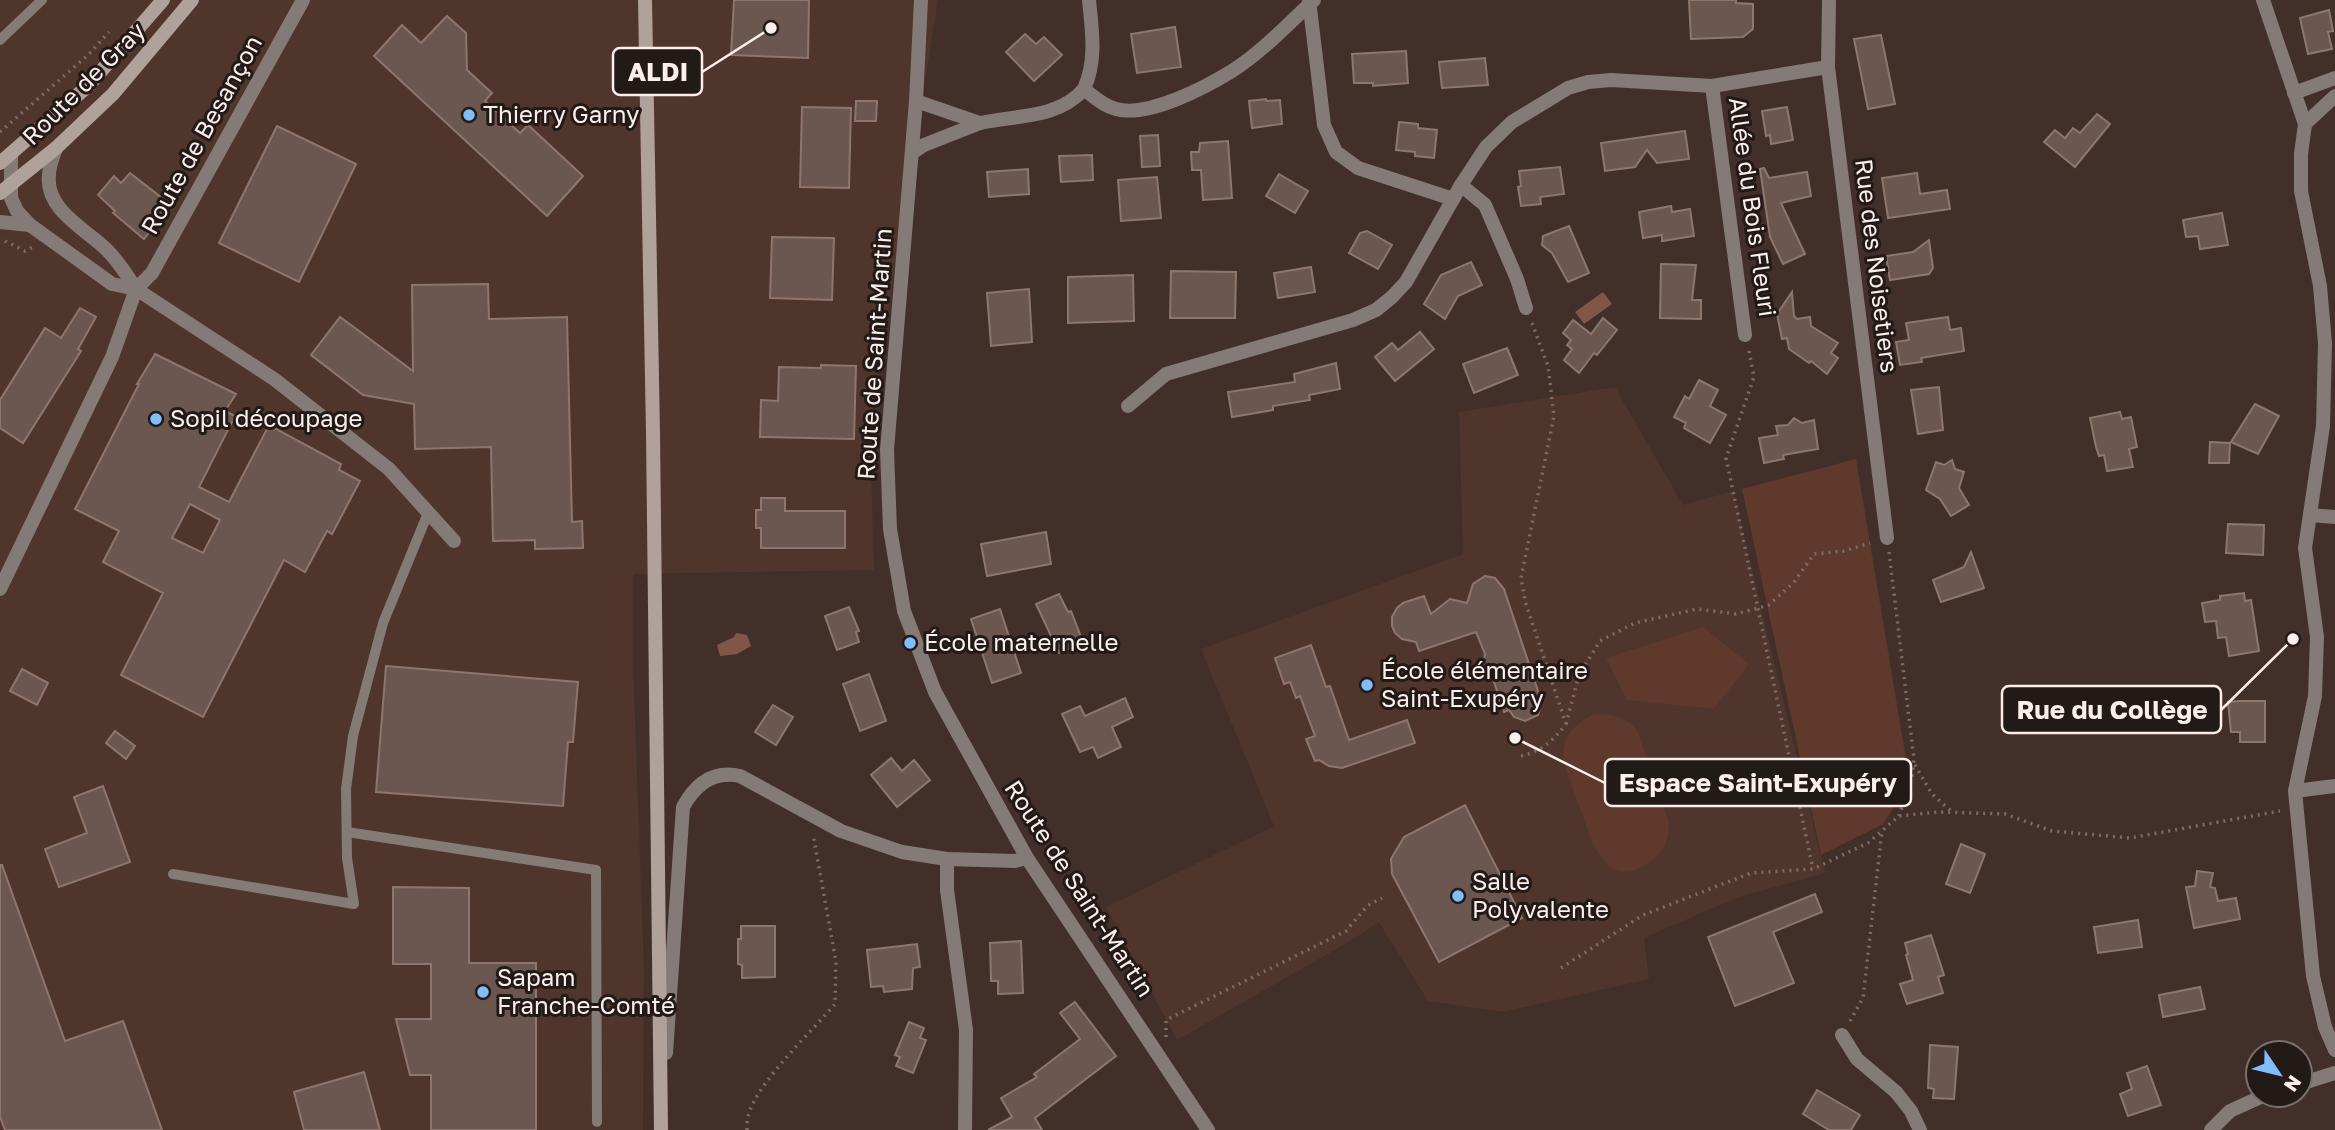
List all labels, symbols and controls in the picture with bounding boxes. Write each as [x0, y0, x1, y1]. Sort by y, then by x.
street label: Route de Gray [15, 15, 150, 150]
street label: Route de Besançon [134, 30, 267, 239]
callout: ALDI [613, 48, 702, 95]
text: ALDI [628, 56, 688, 87]
street label: Allée du Bois Fleuri [1724, 95, 1783, 318]
place label: Thierry Garny [483, 99, 639, 128]
marker: Thierry Garny [461, 107, 477, 123]
street label: Rue des Noisetiers [1850, 157, 1905, 375]
street label: Route de Saint-Martin [850, 227, 897, 481]
place label: Sopil découpage [170, 403, 362, 432]
marker: Sopil découpage [148, 411, 164, 427]
place label: École maternelle [924, 627, 1118, 656]
marker: École maternelle [902, 635, 918, 651]
place label: École élémentaire Saint-Exupéry [1381, 655, 1588, 712]
marker: École élémentaire Saint-Exupéry [1359, 677, 1375, 693]
callout: Rue du Collège [2002, 686, 2221, 733]
text: Rue du Collège [2017, 694, 2207, 725]
callout: Espace Saint-Exupéry [1605, 759, 1911, 806]
text: Espace Saint-Exupéry [1619, 767, 1898, 798]
street label: Route de Saint-Martin [999, 775, 1161, 1002]
place label: Salle Polyvalente [1472, 866, 1609, 923]
marker: Salle Polyvalente [1450, 888, 1466, 904]
place label: Sapam Franche-Comté [497, 962, 675, 1019]
marker: Sapam Franche-Comté [475, 984, 491, 1000]
north arrow [2244, 1039, 2314, 1109]
text: N [2280, 1072, 2307, 1097]

